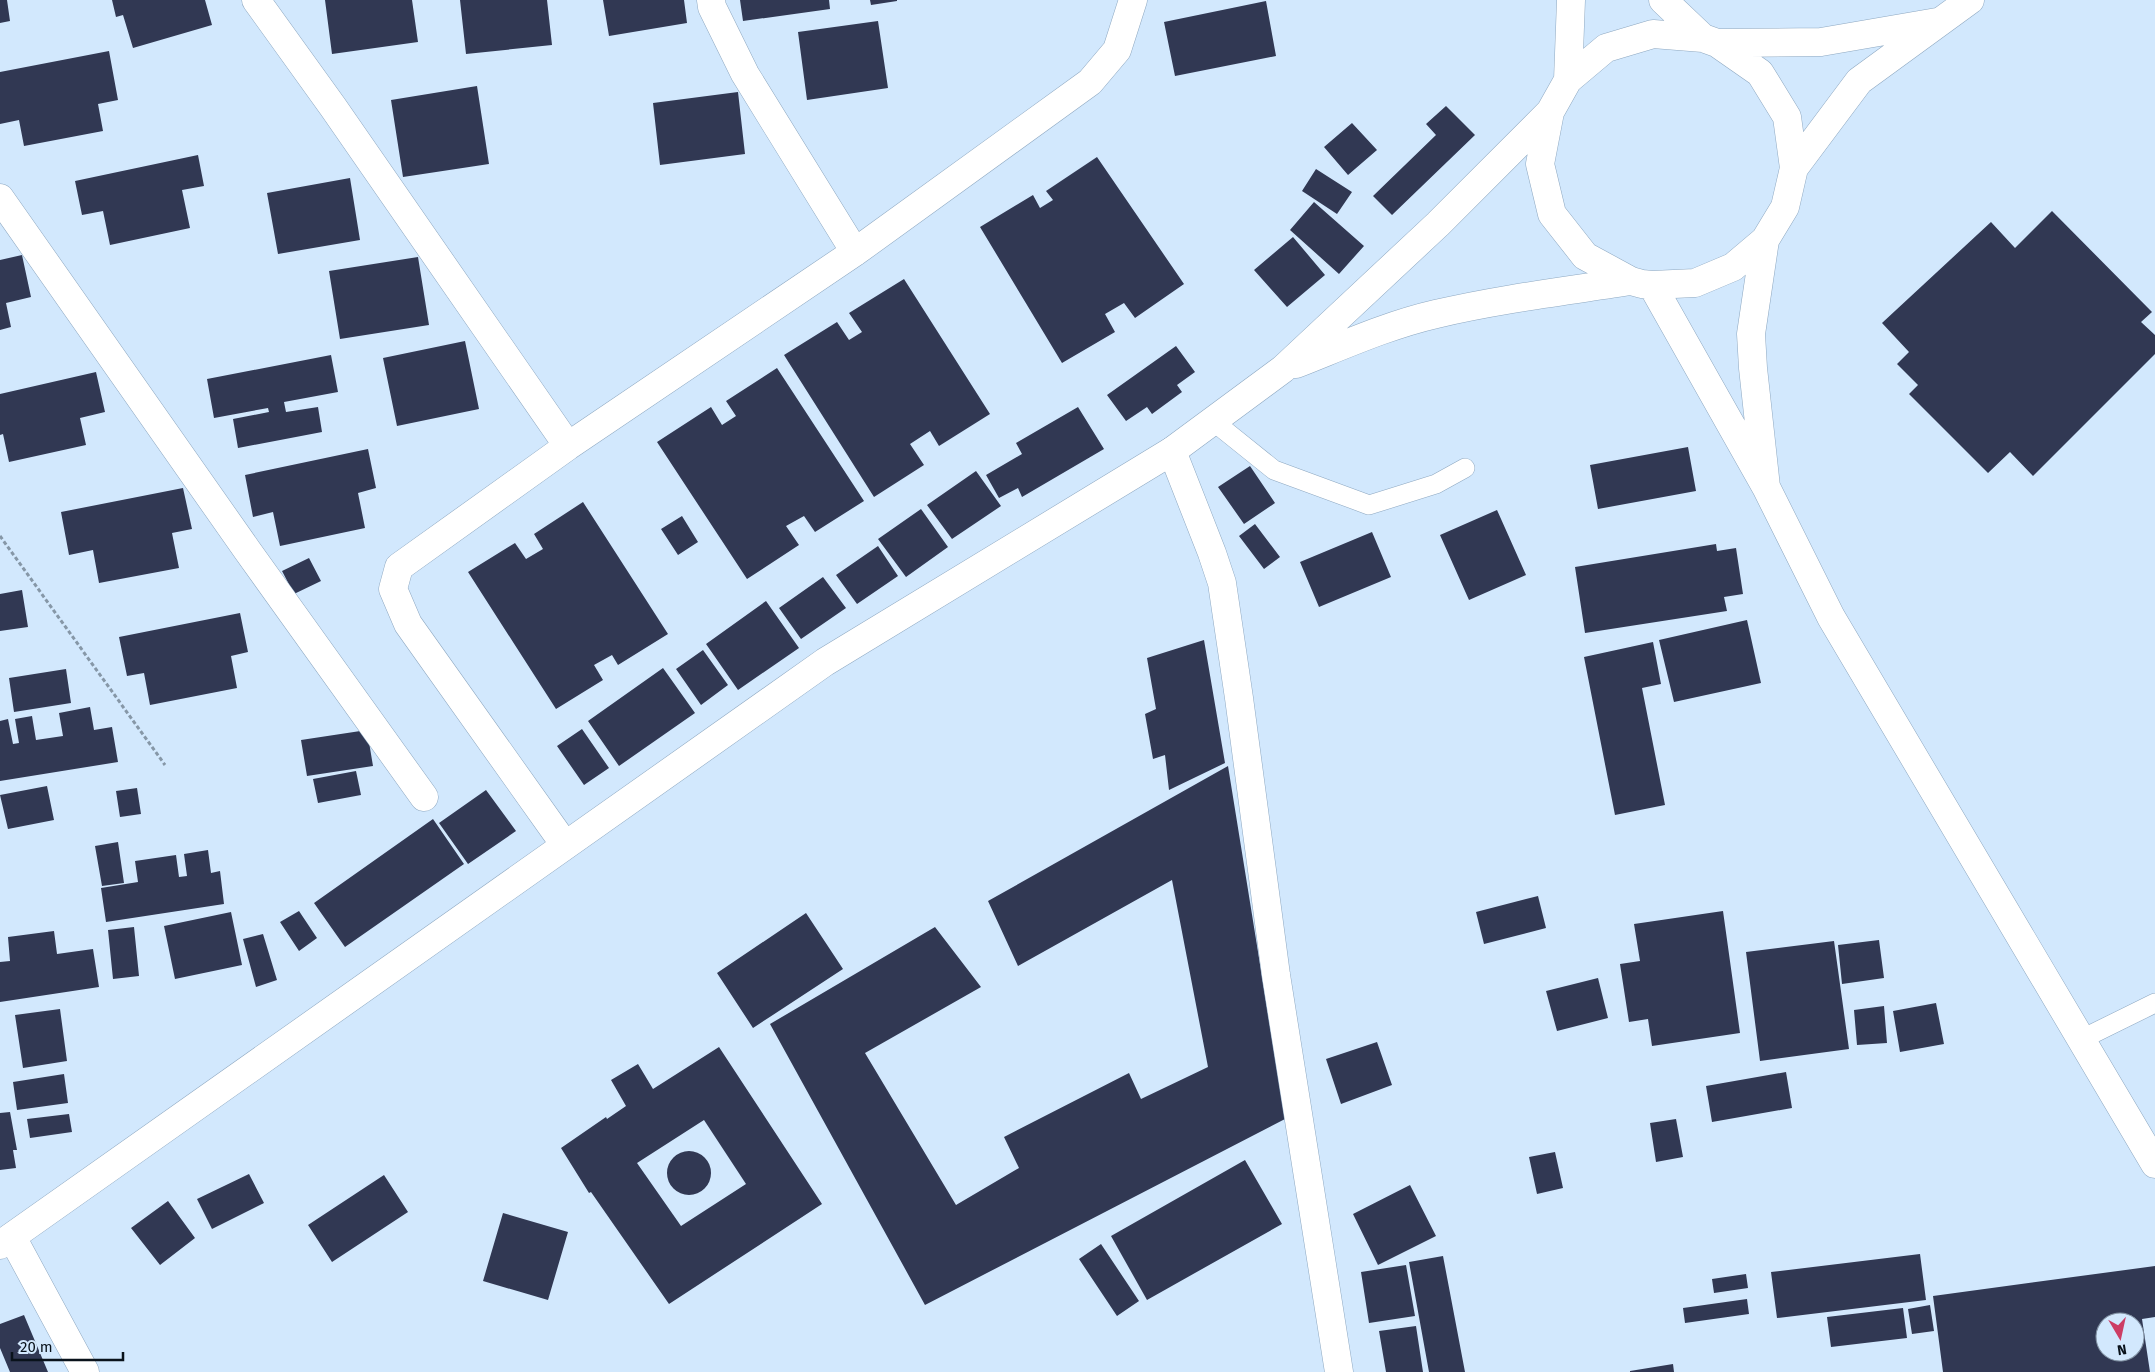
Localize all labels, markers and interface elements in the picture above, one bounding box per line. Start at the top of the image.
north arrow [2095,1312,2145,1362]
scale bar [12,1330,124,1362]
text: 20 m [20,1338,53,1356]
text: N [2116,1340,2128,1358]

